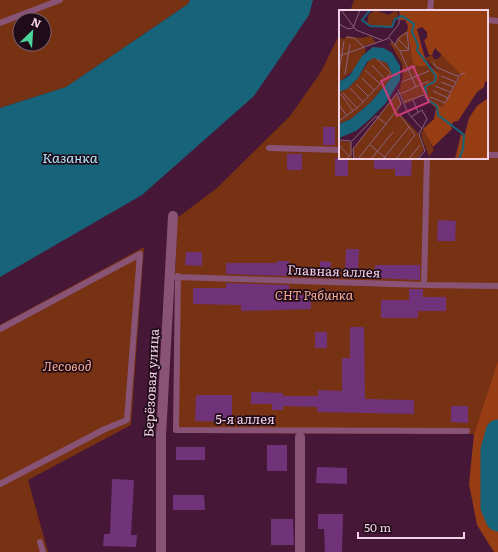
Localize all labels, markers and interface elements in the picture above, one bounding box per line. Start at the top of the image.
inset map [339,10,488,159]
north arrow [12,12,52,52]
text: N [29,13,44,31]
water label: Казанка [42,147,98,167]
street label: Главная аллея [287,259,381,282]
park label: СНТ Рябинка [275,285,354,304]
street label: Берёзовая улица [138,328,163,438]
park label: Лесовод [43,356,92,375]
street label: 5-я аллея [215,409,275,428]
scale bar [358,514,464,540]
text: 50 m [364,518,391,536]

